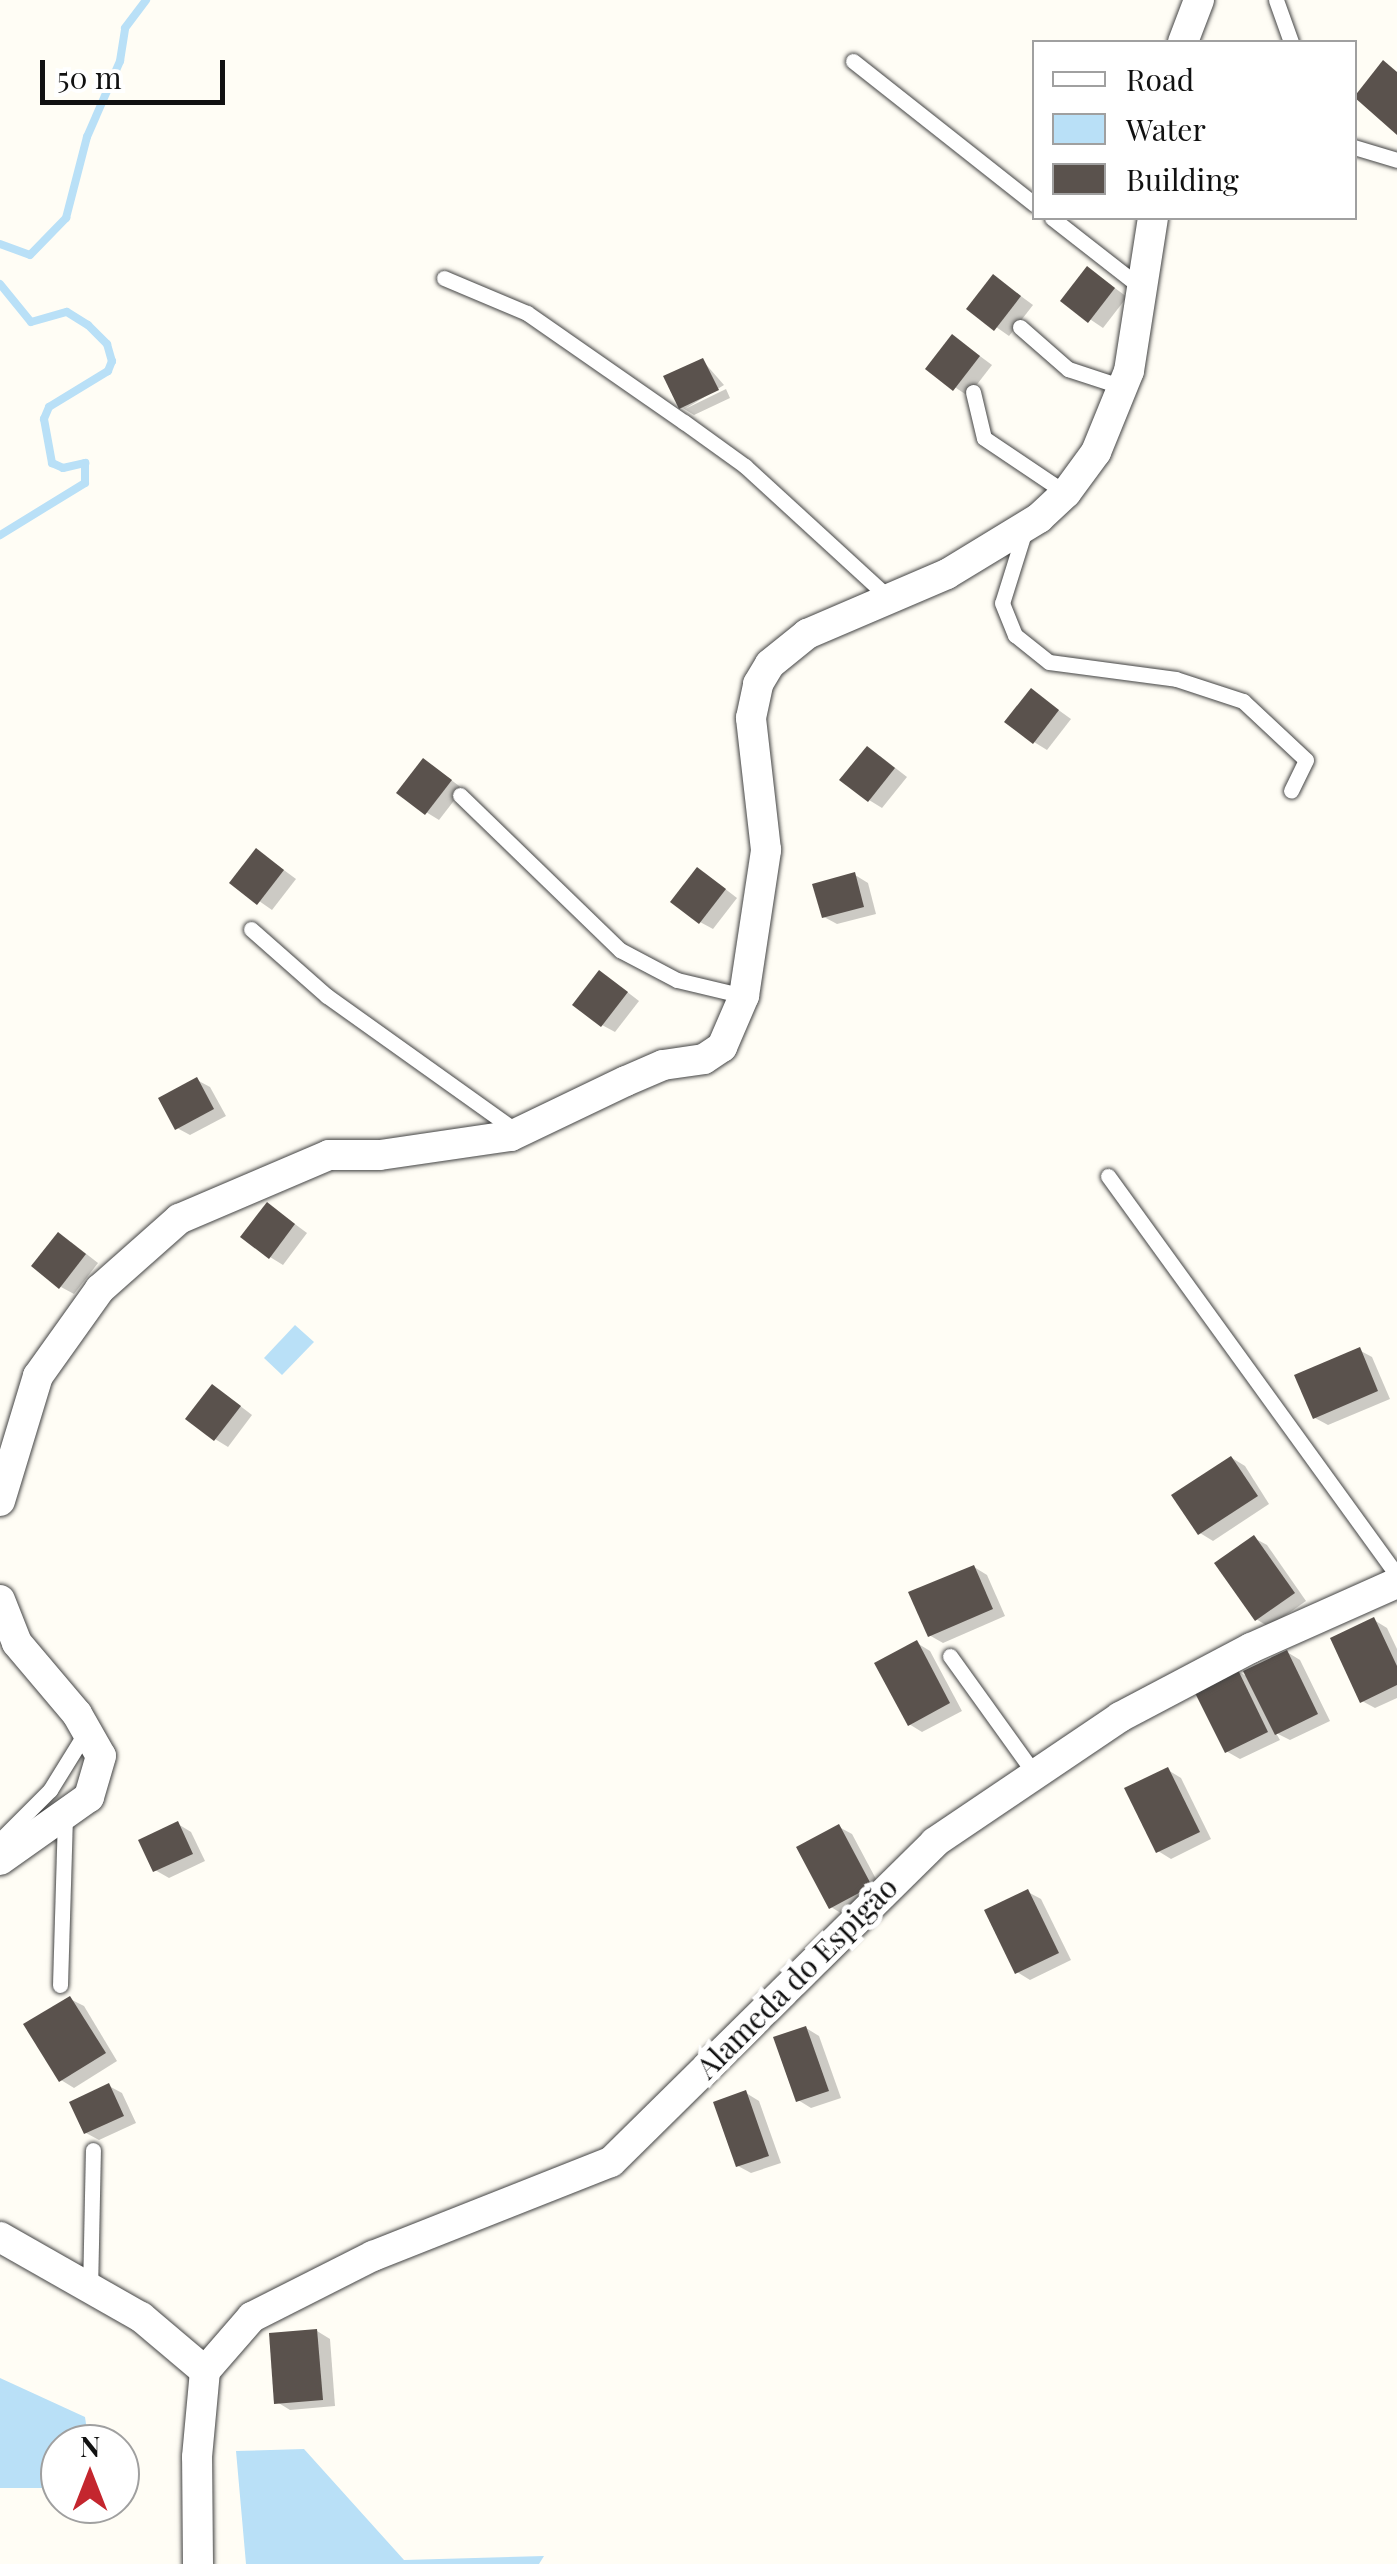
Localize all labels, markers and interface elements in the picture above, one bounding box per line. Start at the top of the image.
scale bar [45,40,230,102]
legend [1032,40,1357,220]
text: 50 m [57,57,122,97]
text: Road [1126,59,1194,99]
text: Water [1126,109,1206,149]
text: Building [1126,159,1239,199]
street label: Alameda do Espigão [688,1869,904,2085]
north arrow [40,2424,140,2524]
text: N [80,2427,100,2464]

